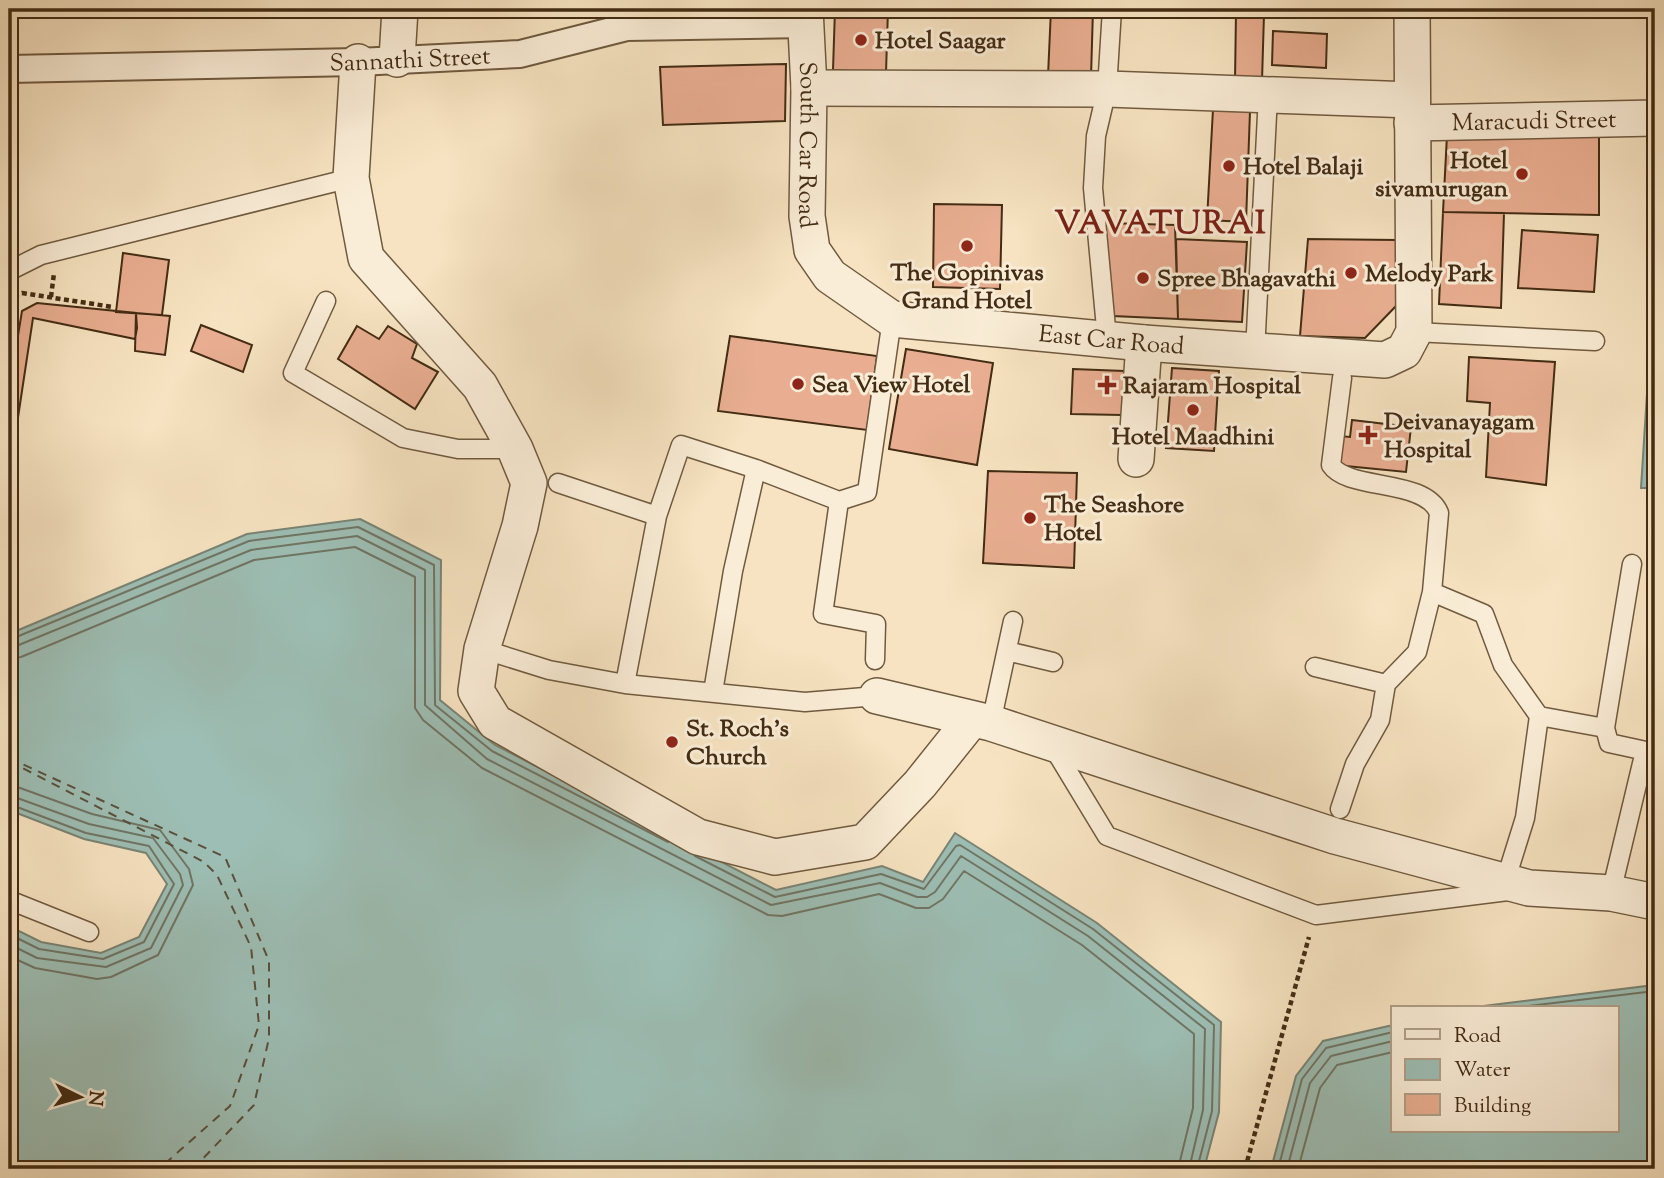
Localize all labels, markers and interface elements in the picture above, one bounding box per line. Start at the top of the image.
place label: Hotel Saagar [875,25,1007,59]
marker: Hotel Saagar [853,32,869,48]
street label: Sannathi Street [329,40,491,82]
street label: South Car Road [788,61,824,231]
street label: Maracudi Street [1451,104,1617,141]
place label: Hotel sivamurugan [1375,145,1509,207]
place label: Hotel Balaji [1243,151,1363,185]
marker: Hotel Balaji [1221,158,1237,174]
marker: Hotel sivamurugan [1514,166,1530,182]
district label: VAVATURAI [1054,202,1268,248]
marker: The Gopinivas Grand Hotel [959,238,975,254]
place label: The Gopinivas Grand Hotel [890,257,1044,319]
place label: Melody Park [1365,258,1495,292]
place label: Spree Bhagavathi [1157,263,1336,297]
marker: Melody Park [1343,265,1359,281]
marker: Spree Bhagavathi [1135,270,1151,286]
street label: East Car Road [1037,318,1186,365]
place label: Sea View Hotel [812,369,970,403]
place label: Rajaram Hospital [1123,370,1301,404]
marker: Rajaram Hospital [1097,375,1117,395]
marker: Sea View Hotel [790,376,806,392]
marker: Hotel Maadhini [1185,402,1201,418]
place label: Deivanayagam Hospital [1384,406,1535,468]
place label: Hotel Maadhini [1112,421,1274,455]
marker: Deivanayagam Hospital [1358,425,1378,445]
place label: The Seashore Hotel [1044,489,1184,551]
marker: The Seashore Hotel [1022,510,1038,526]
place label: St. Roch's Church [686,713,789,775]
marker: St. Roch's Church [664,734,680,750]
legend [1391,1006,1618,1132]
text: Road [1454,1022,1501,1052]
text: Water [1454,1056,1511,1086]
north arrow [46,1062,116,1132]
text: N [80,1090,109,1107]
text: Building [1454,1092,1531,1122]

